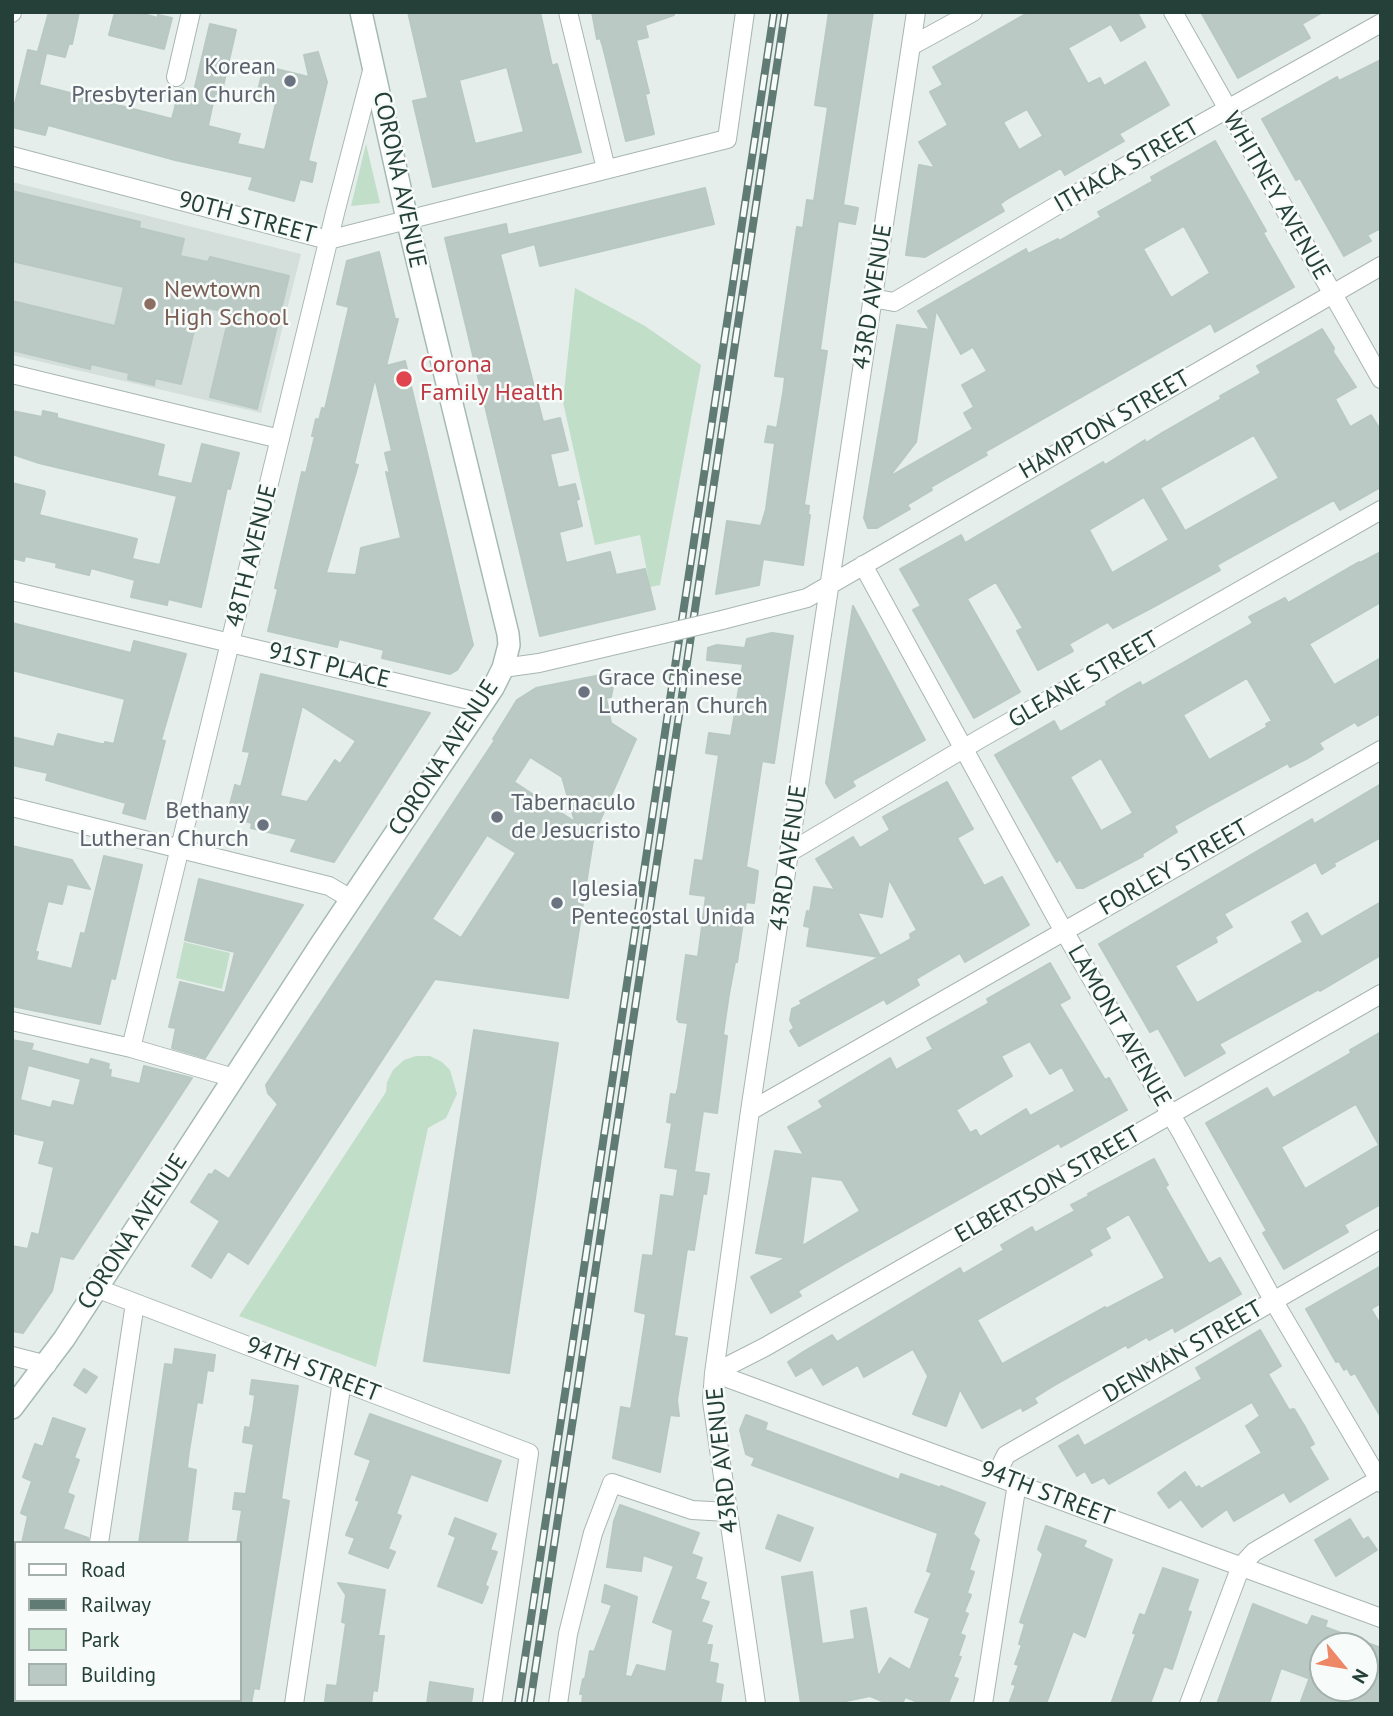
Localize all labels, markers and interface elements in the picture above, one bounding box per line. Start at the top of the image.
place label: Korean Presbyterian Church [71,53,276,109]
marker: Korean Presbyterian Church [282,73,298,89]
street label: CORONA AVENUE [366,89,432,271]
street label: WHITNEY AVENUE [1216,107,1336,285]
street label: ITHACA STREET [1049,113,1205,219]
street label: 90TH STREET [175,186,319,250]
street label: 43RD AVENUE [847,222,899,372]
place label: Newtown High School [164,276,288,332]
marker: Newtown High School [142,296,158,312]
place label: Corona Family Health [420,351,563,407]
street label: HAMPTON STREET [1014,364,1196,486]
marker: Corona Family Health [394,369,414,389]
street label: 48TH AVENUE [220,482,284,630]
street label: GLEANE STREET [1004,625,1164,735]
street label: 91ST PLACE [265,637,393,695]
place label: Grace Chinese Lutheran Church [598,664,768,720]
street label: CORONA AVENUE [383,675,505,841]
marker: Grace Chinese Lutheran Church [576,684,592,700]
street label: 43RD AVENUE [765,783,813,933]
place label: Tabernaculo de Jesucristo [511,789,641,845]
place label: Bethany Lutheran Church [79,797,249,853]
marker: Tabernaculo de Jesucristo [489,809,505,825]
street label: FORLEY STREET [1094,814,1254,922]
marker: Bethany Lutheran Church [255,817,271,833]
place label: Iglesia Pentecostal Unida [571,875,755,931]
marker: Iglesia Pentecostal Unida [549,895,565,911]
street label: LAMONT AVENUE [1061,940,1177,1112]
street label: ELBERTSON STREET [950,1120,1146,1250]
street label: CORONA AVENUE [72,1149,194,1315]
street label: DENMAN STREET [1098,1295,1268,1409]
street label: 94TH STREET [242,1331,384,1409]
street label: 43RD AVENUE [701,1386,745,1534]
street label: 94TH STREET [976,1455,1118,1533]
legend [14,1541,242,1702]
text: Road [81,1556,125,1583]
text: Railway [81,1591,151,1618]
text: Park [81,1626,120,1653]
north arrow [1309,1632,1379,1702]
text: Building [81,1661,156,1688]
text: N [1347,1665,1374,1688]

